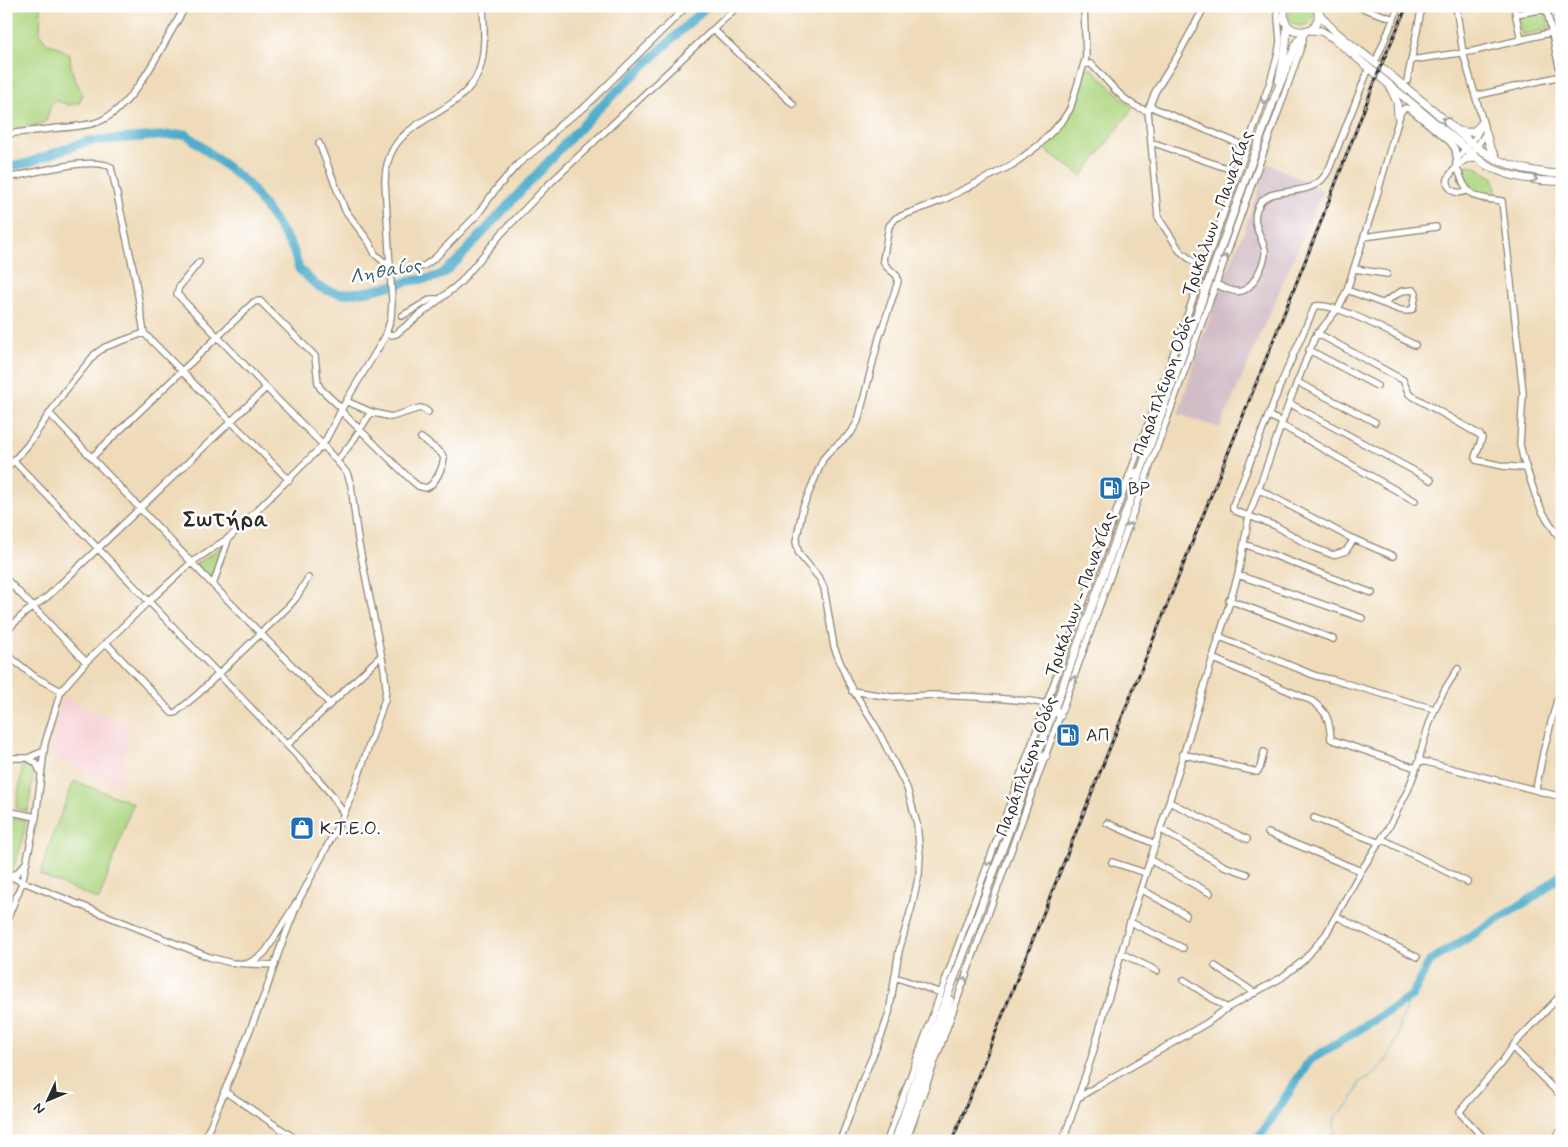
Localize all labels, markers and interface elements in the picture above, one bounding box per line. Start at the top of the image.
one-way arrow [1260,95,1270,104]
one-way arrow [1441,116,1450,125]
street label: Τρικάλων - Παναγίας [1177,127,1259,299]
one-way arrow [1530,173,1538,184]
water label: Ληθαίος [348,253,424,290]
one-way arrow [1219,254,1229,263]
street label: Παράπλευρη Οδός [1127,312,1200,459]
fuel station icon: BP [1098,475,1124,501]
place label: BP [1128,477,1150,501]
district label: Σωτήρα [183,506,269,534]
street label: Τρικάλων - Παναγίας [1040,508,1122,680]
one-way arrow [1123,522,1133,531]
one-way arrow [1068,675,1078,684]
street label: Παράπλευρη Οδός [990,693,1063,840]
fuel station icon: ΑΠ [1055,722,1081,748]
place label: ΑΠ [1086,724,1110,748]
shop icon: Κ.Τ.Ε.Ο. [289,815,315,841]
place label: Κ.Τ.Ε.Ο. [320,817,381,841]
one-way arrow [984,857,994,866]
one-way arrow [958,976,968,984]
north arrow [22,1074,72,1124]
text: N [30,1099,49,1118]

